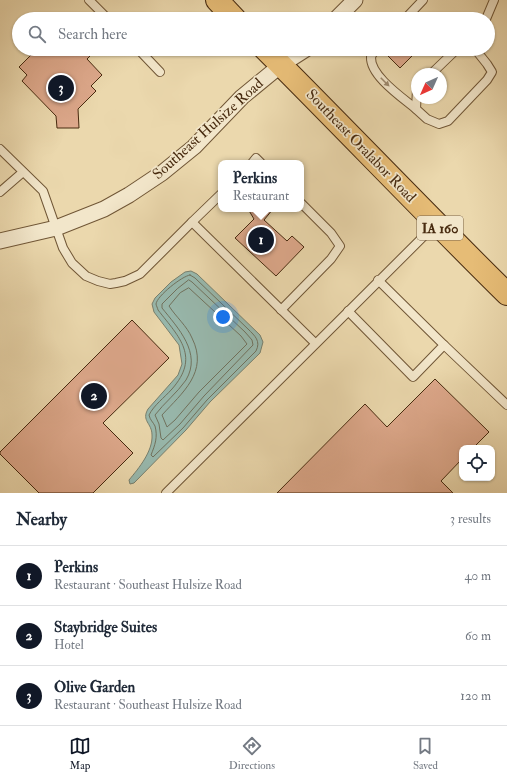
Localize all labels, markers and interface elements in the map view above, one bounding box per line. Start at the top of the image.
search box [12,12,495,56]
icon: search [26,23,48,45]
text: Search here [58,25,127,44]
north arrow [411,68,447,104]
pin: 3 [48,73,74,103]
street label: Southeast Hulsize Road [149,74,268,184]
one-way arrow [380,77,390,87]
street label: Southeast Oralabor Road [302,85,420,207]
popup [218,160,304,212]
text: Perkins [233,169,277,188]
text: Restaurant [233,188,289,204]
road number: IA 160 [417,216,463,240]
pin: 1 [248,225,274,255]
your location [213,307,233,327]
pin: 2 [81,381,107,411]
map controls [459,445,495,481]
button: locate [459,445,495,481]
text: Nearby [16,509,67,530]
text: 3 results [450,511,491,527]
text: Perkins [54,558,98,577]
text: 1 [27,568,31,584]
text: 40 m [465,568,491,584]
text: Restaurant · Southeast Hulsize Road [54,577,242,593]
text: Staybridge Suites [54,618,157,637]
text: 2 [26,628,32,644]
text: 60 m [465,628,491,644]
text: Hotel [54,637,84,653]
text: Olive Garden [54,678,135,697]
text: 3 [27,688,32,704]
text: 120 m [460,688,491,704]
text: Restaurant · Southeast Hulsize Road [54,697,242,713]
tab: Map [69,735,91,772]
tab: Directions [229,735,275,772]
tab: Saved [413,735,438,772]

